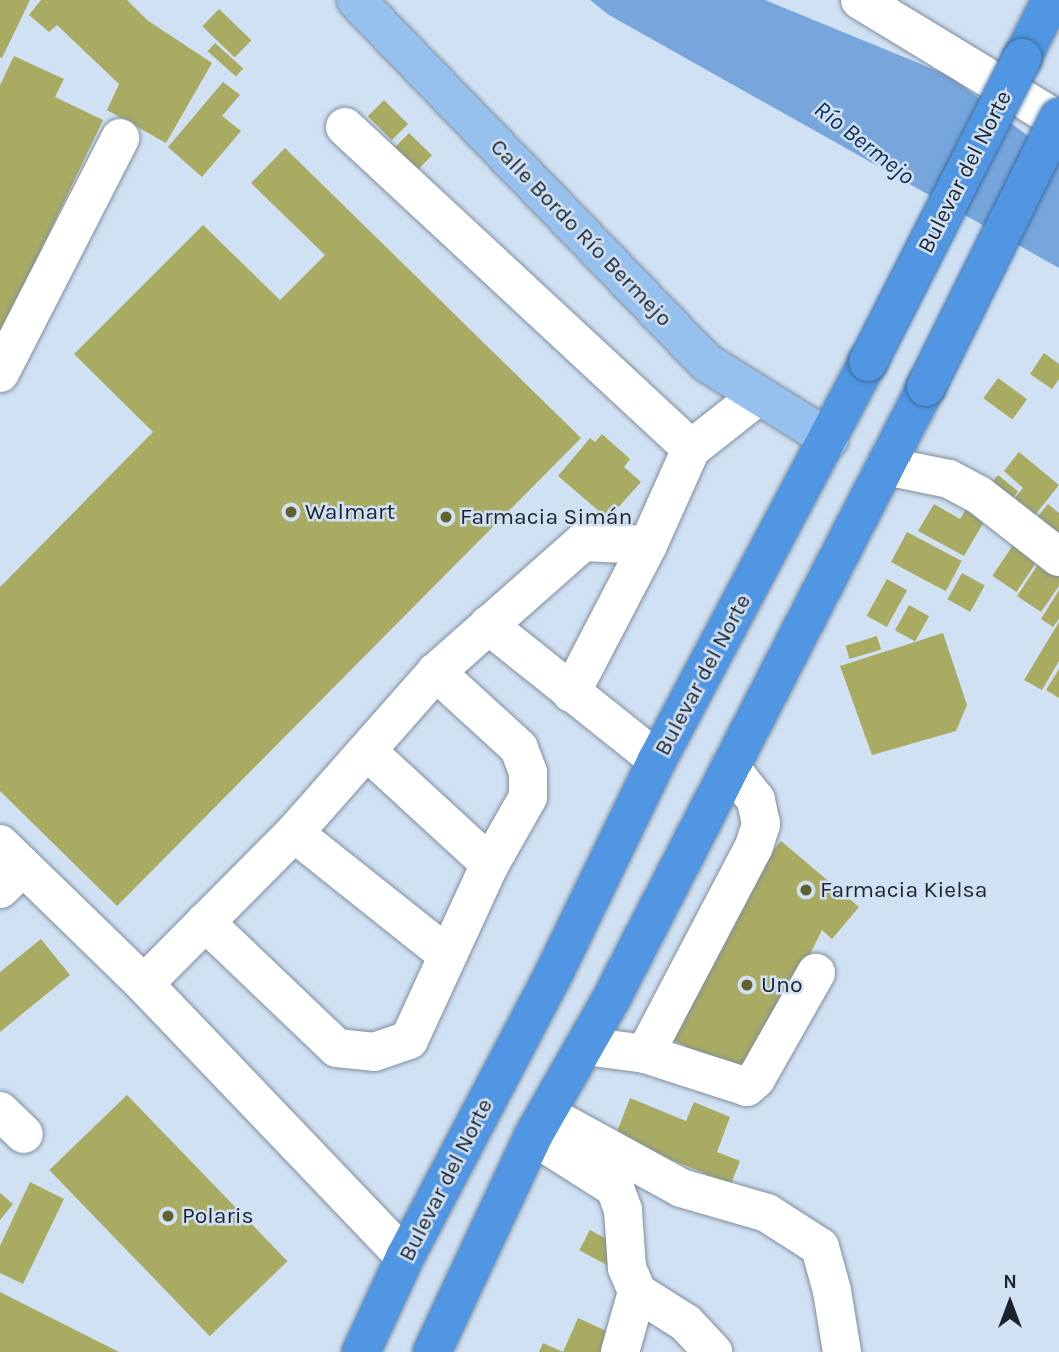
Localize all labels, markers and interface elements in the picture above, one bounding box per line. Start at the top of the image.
street label: Bulevar del Norte [912,86,1018,258]
water label: Río Bermejo [808,95,920,191]
street label: Calle Bordo Río Bermejo [484,133,678,333]
place label: Walmart [305,498,395,526]
place label: Farmacia Simán [460,503,632,531]
marker: Walmart [283,504,299,520]
marker: Farmacia Simán [438,509,454,525]
street label: Bulevar del Norte [649,590,757,760]
place label: Farmacia Kielsa [820,876,987,904]
marker: Farmacia Kielsa [798,882,814,898]
place label: Uno [761,971,802,999]
marker: Uno [739,977,755,993]
street label: Bulevar del Norte [393,1094,499,1266]
place label: Polaris [182,1202,254,1230]
marker: Polaris [160,1208,176,1224]
north arrow [975,1268,1045,1338]
text: N [1003,1271,1017,1293]

